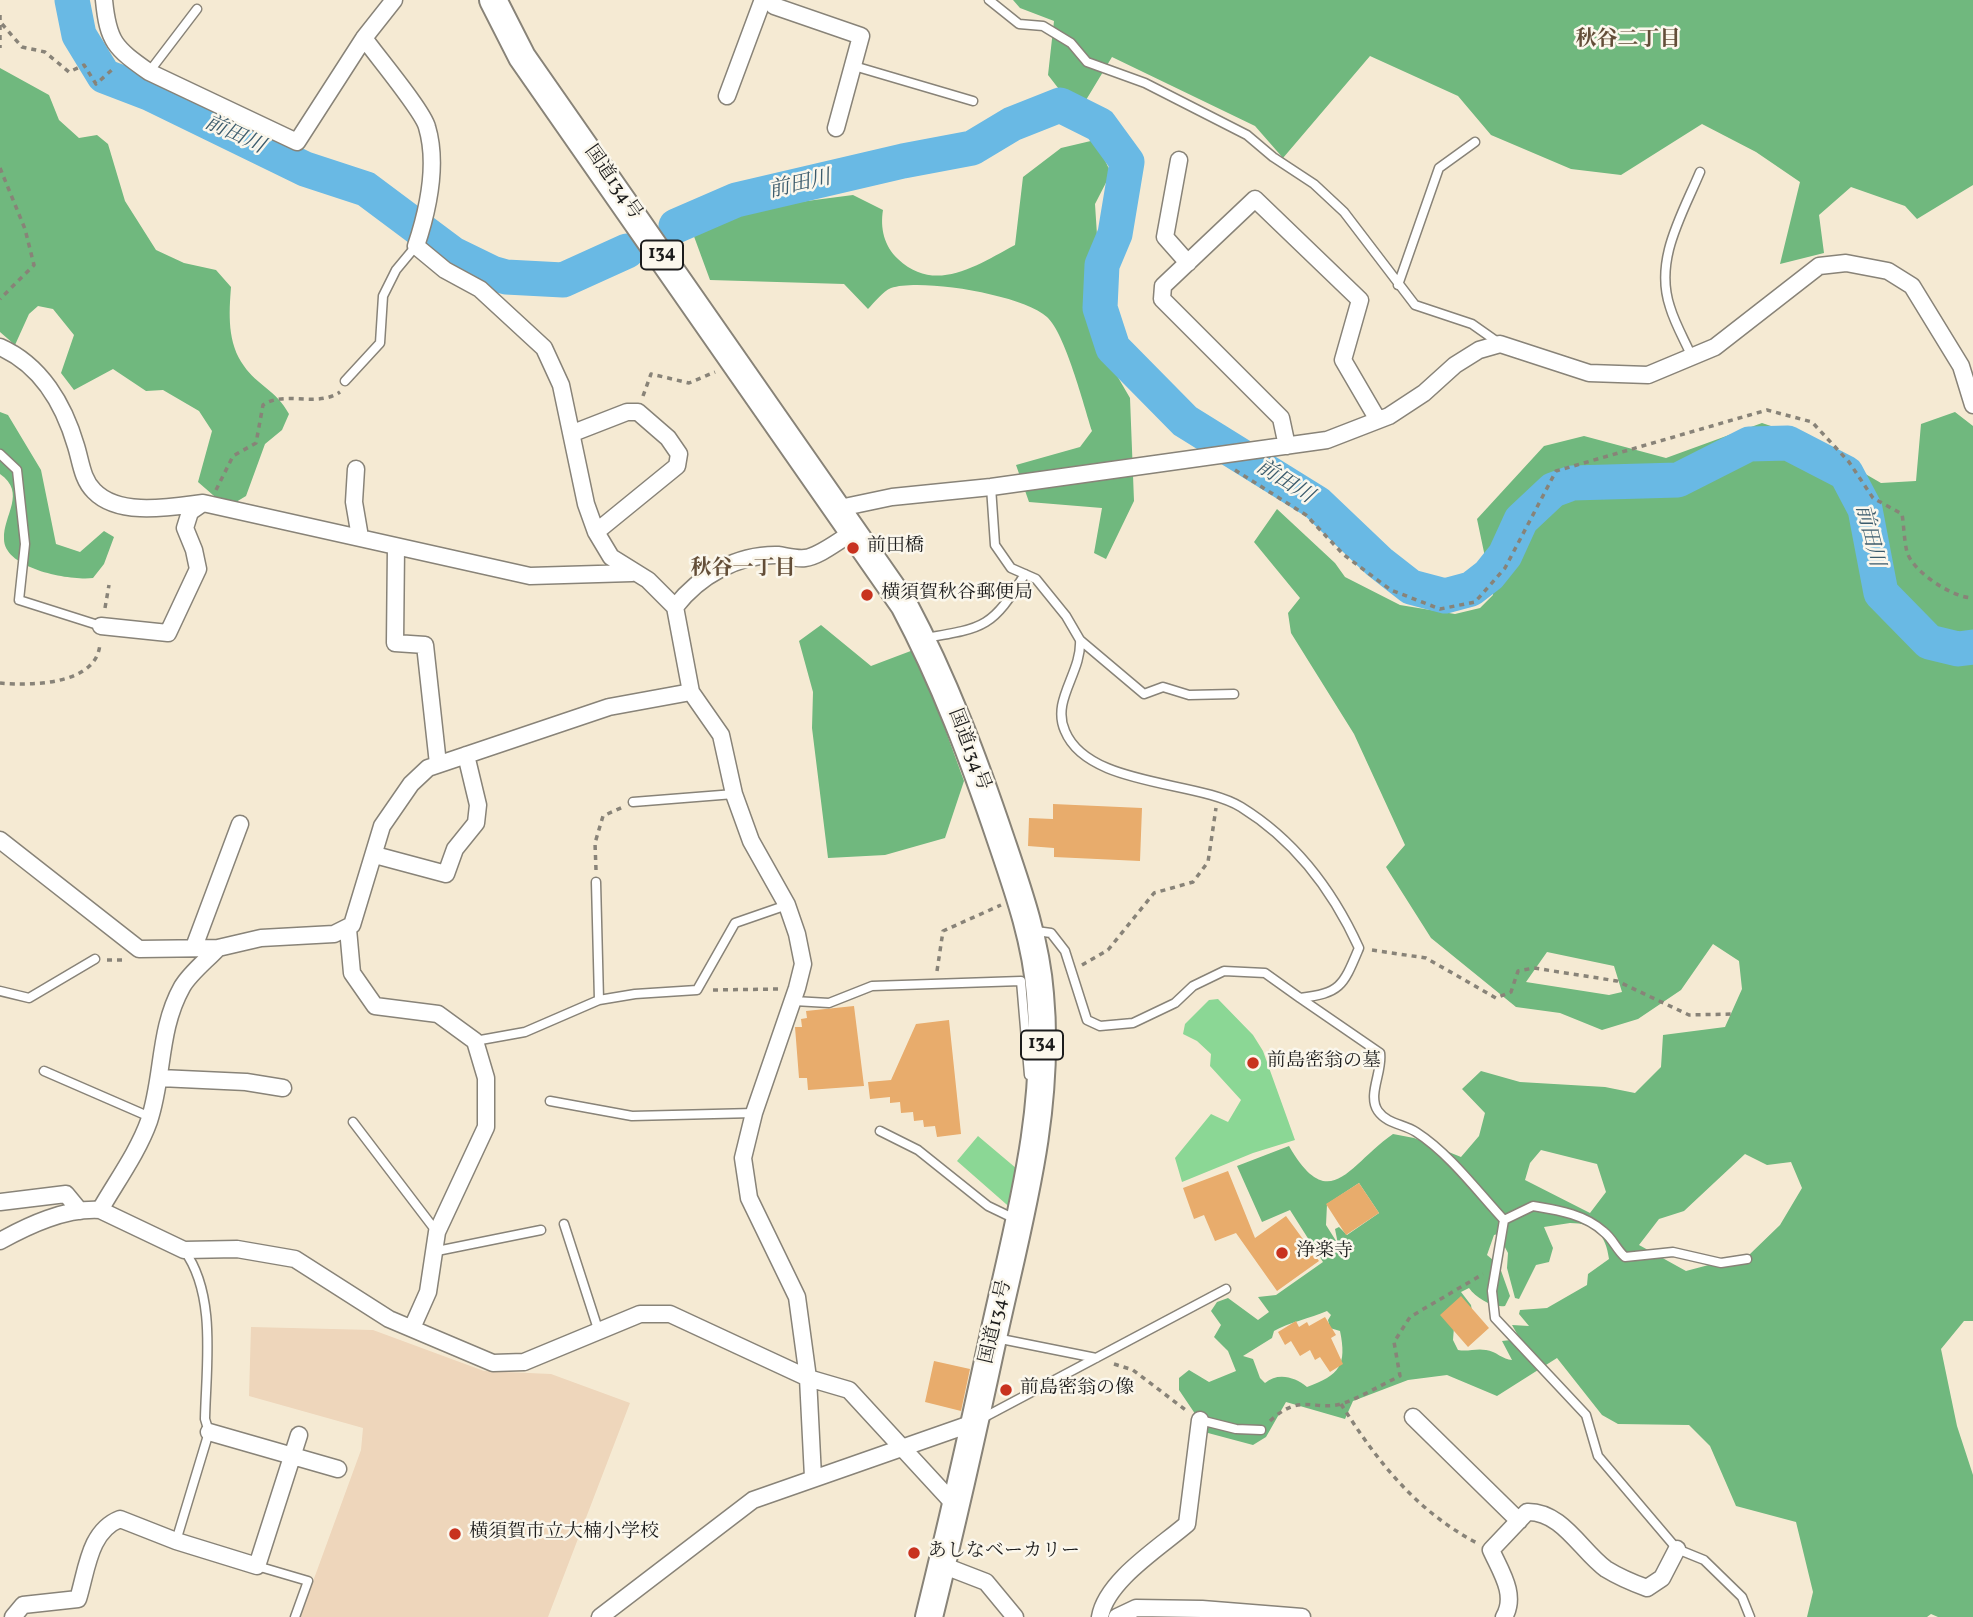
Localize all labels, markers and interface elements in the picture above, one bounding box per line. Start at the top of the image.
district label: 秋谷二丁目 [1576,28,1680,54]
water label: 前田川 [200,111,268,161]
street label: 国道134号 [578,141,646,225]
water label: 前田川 [766,167,834,205]
road number: 134 [641,241,683,270]
water label: 前田川 [1251,456,1317,510]
water label: 前田川 [1848,502,1888,570]
place label: 前田橋 [867,537,924,559]
marker: 前田橋 [845,540,861,556]
district label: 秋谷一丁目 [691,557,795,583]
place label: 横須賀秋谷郵便局 [881,584,1033,606]
marker: 横須賀秋谷郵便局 [859,587,875,603]
street label: 国道134号 [942,706,994,794]
road number: 134 [1021,1030,1063,1060]
place label: 前島密翁の墓 [1267,1052,1381,1074]
marker: 前島密翁の墓 [1245,1055,1261,1071]
place label: 浄楽寺 [1296,1242,1353,1264]
marker: 浄楽寺 [1274,1245,1290,1261]
street label: 国道134号 [976,1278,1018,1366]
place label: 前島密翁の像 [1020,1379,1134,1401]
marker: 前島密翁の像 [998,1382,1014,1398]
place label: 横須賀市立大楠小学校 [469,1523,659,1545]
marker: 横須賀市立大楠小学校 [447,1526,463,1542]
place label: あしなベーカリー [928,1542,1080,1564]
marker: あしなベーカリー [906,1545,922,1561]

